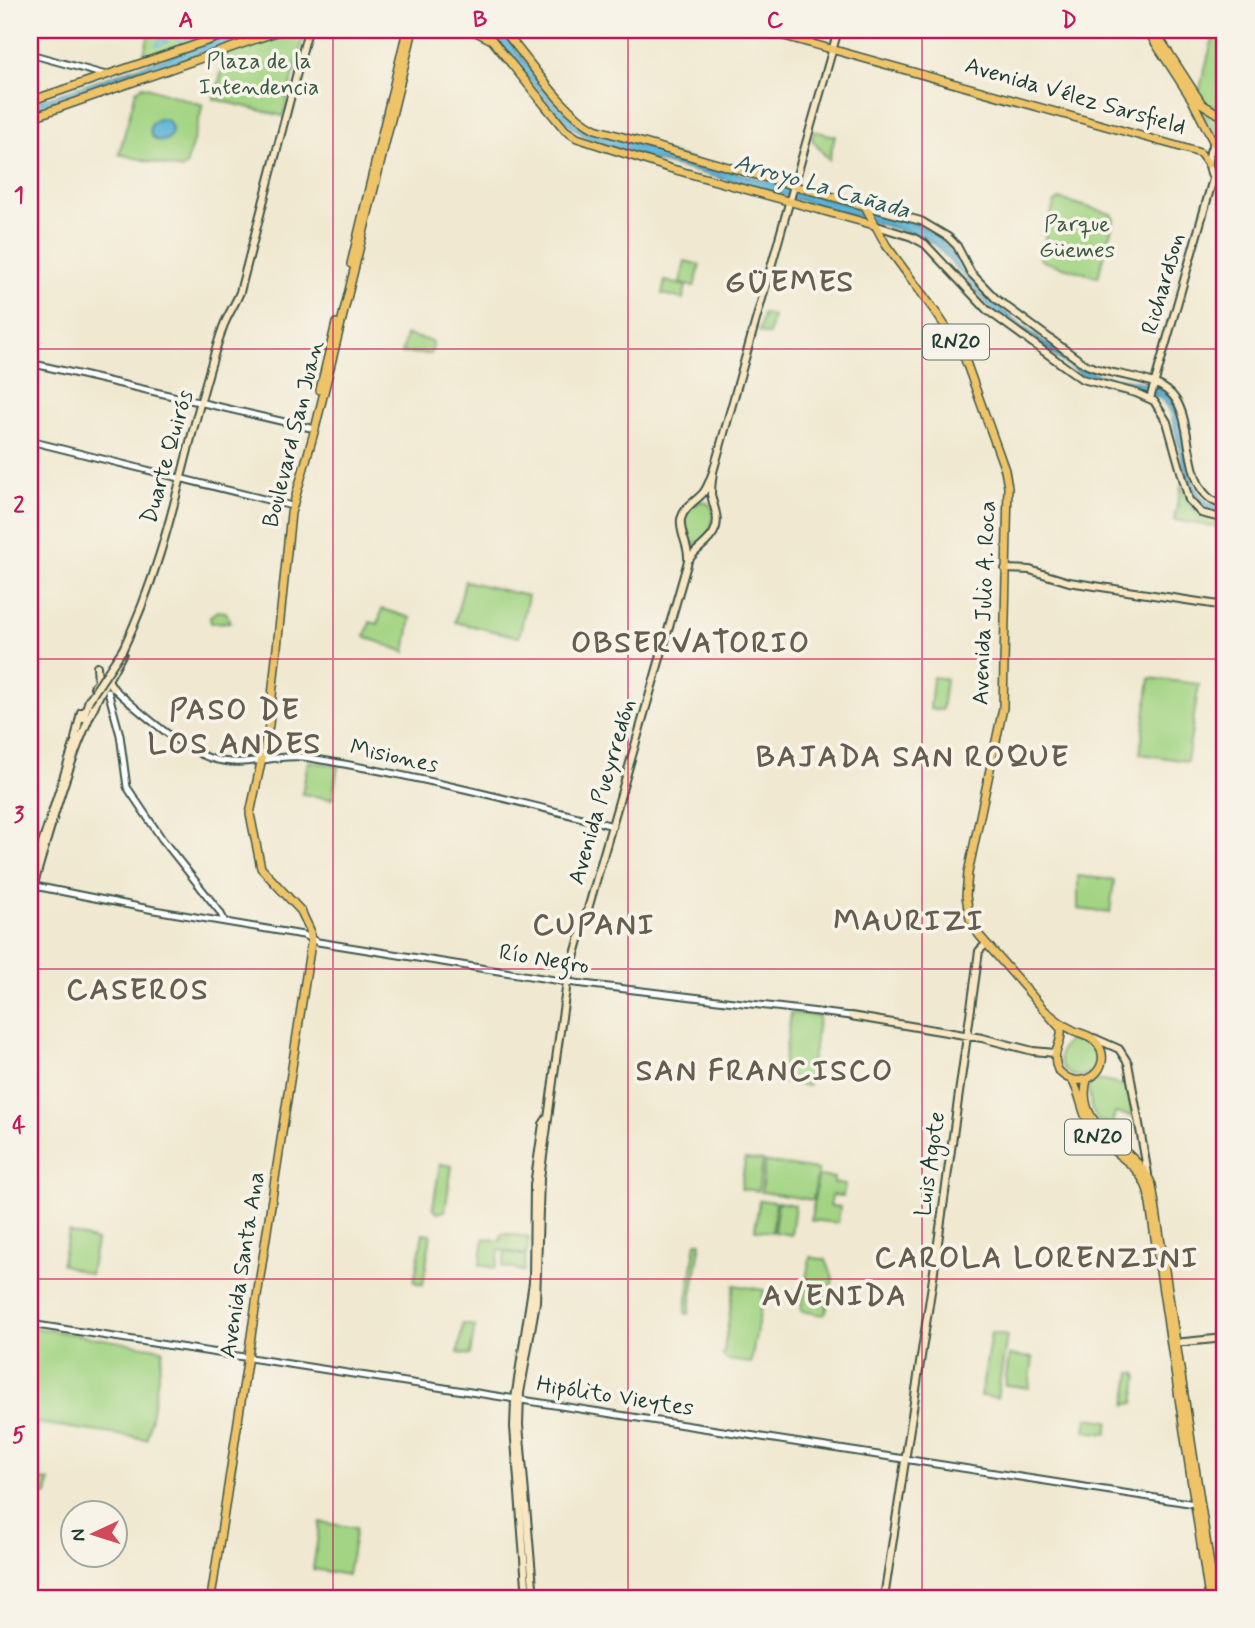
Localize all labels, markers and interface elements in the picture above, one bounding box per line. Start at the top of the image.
text: A [178,6,194,36]
text: B [473,6,488,36]
text: C [767,6,784,36]
text: D [1061,6,1077,36]
park label: Plaza de la Intendencia [199,47,319,103]
street label: Avenida Vélez Sarsfield [961,51,1189,143]
water label: Arroyo La Cañada [731,147,914,227]
text: 1 [14,181,24,211]
park label: Parque Güemes [1039,210,1115,266]
street label: Richardson [1135,230,1193,338]
district label: GÜEMES [725,263,855,302]
road number: RN20 [923,324,989,360]
street label: Boulevard San Juan [256,337,332,531]
street label: Duarte Quirós [135,387,201,527]
text: 2 [13,491,25,521]
street label: Avenida Julio A. Roca [966,500,1004,706]
district label: OBSERVATORIO [571,624,811,663]
district label: PASO DE LOS ANDES [148,691,322,764]
street label: Avenida Pueyrredón [562,696,644,888]
street label: Misiones [347,733,441,781]
district label: BAJADA SAN ROQUE [756,738,1070,777]
text: 3 [14,801,25,831]
district label: MAURIZI [833,902,985,941]
district label: CUPANI [532,906,656,945]
street label: Río Negro [497,938,591,984]
district label: CASEROS [66,971,210,1010]
district label: SAN FRANCISCO [636,1052,894,1091]
street label: Luis Agote [909,1110,955,1219]
text: 4 [12,1111,26,1141]
road number: RN20 [1065,1120,1131,1154]
street label: Avenida Santa Ana [213,1170,273,1360]
district label: CAROLA LORENZINI [875,1239,1199,1278]
district label: AVENIDA [762,1277,908,1316]
street label: Hipólito Vieytes [534,1370,696,1424]
text: 5 [12,1421,26,1451]
north arrow [60,1498,130,1568]
text: N [66,1528,91,1542]

